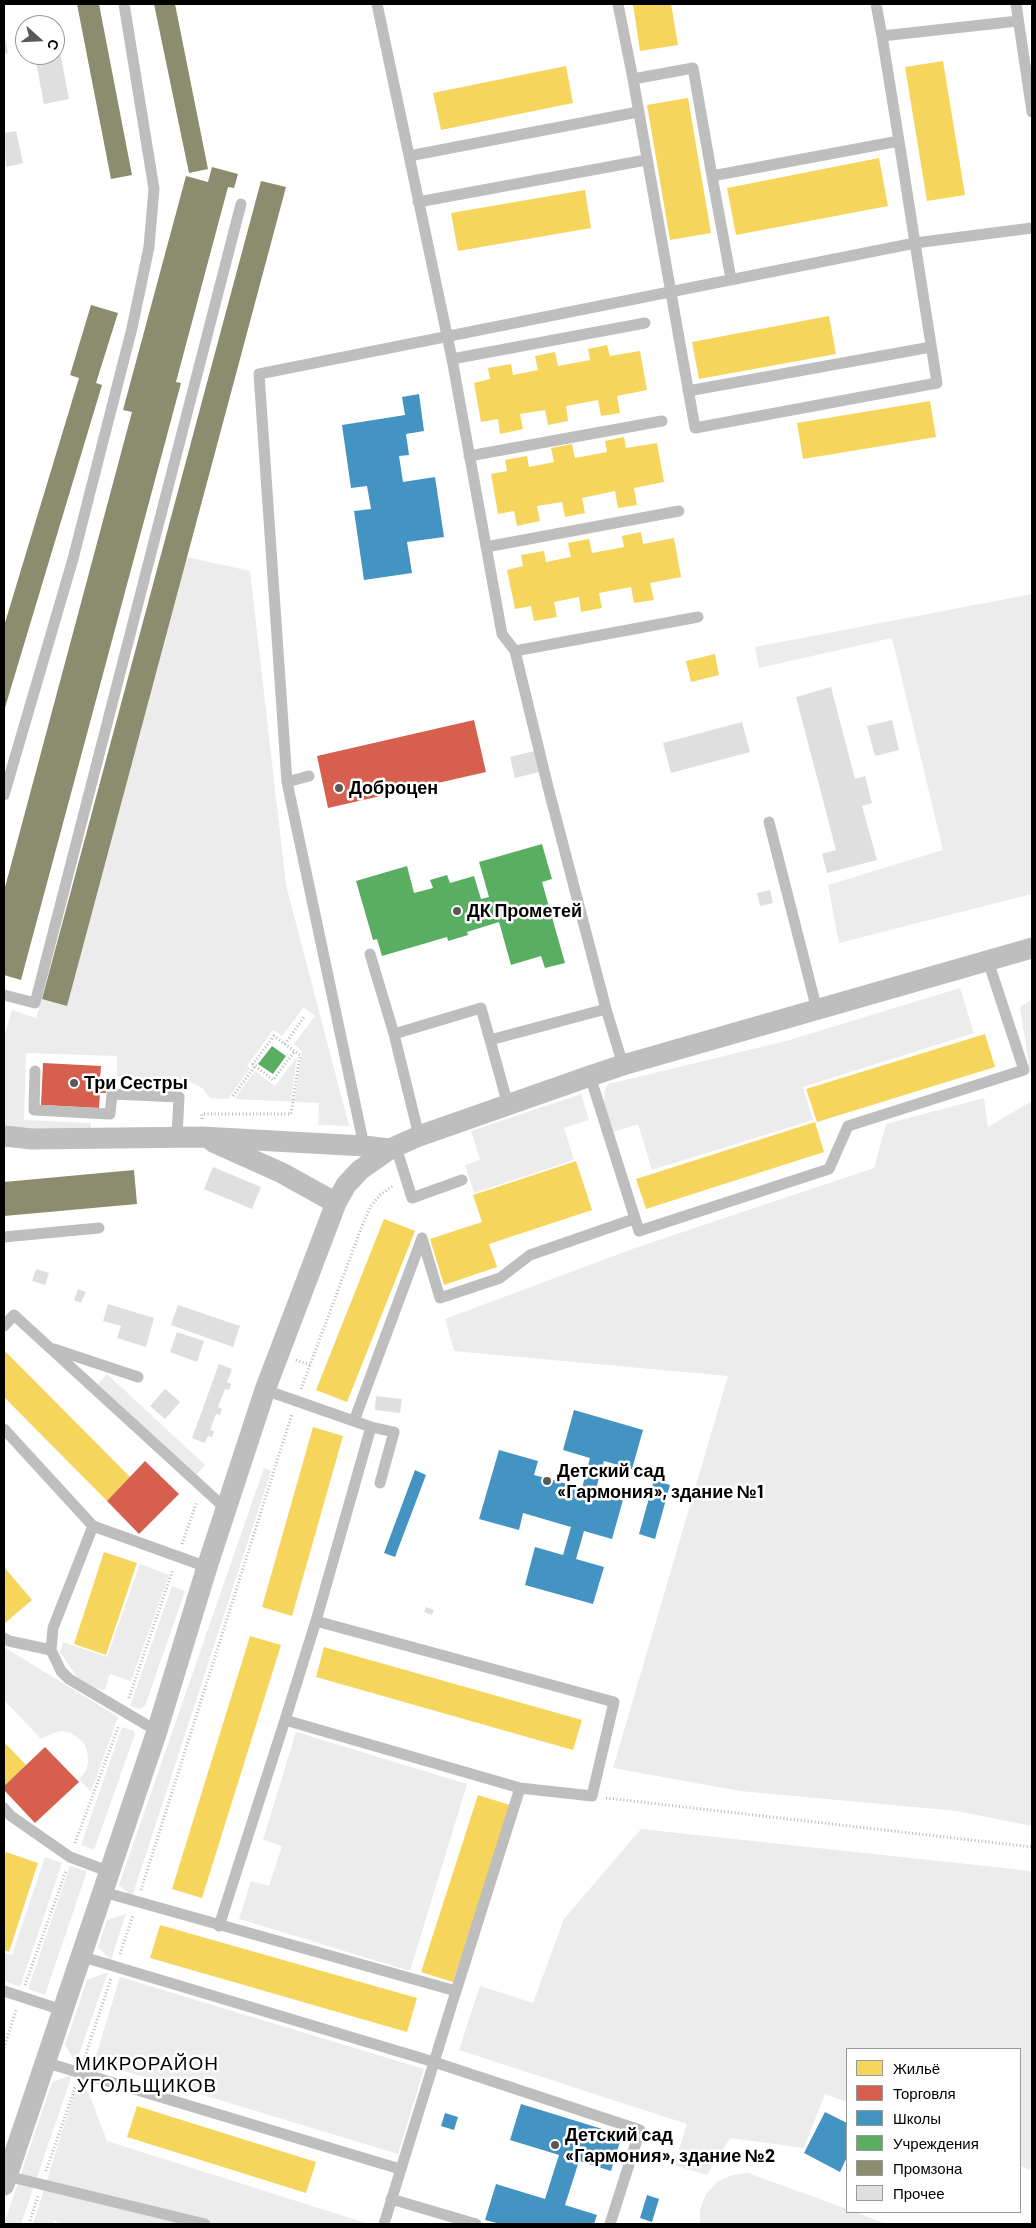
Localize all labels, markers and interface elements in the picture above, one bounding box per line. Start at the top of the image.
north arrow [15,15,65,65]
text: С [44,37,63,53]
place label: Доброцен [349,777,438,799]
marker: Доброцен [333,782,345,794]
place label: ДК Прометей [467,900,582,922]
marker: ДК Прометей [451,905,463,917]
place label: Три Сестры [84,1072,188,1094]
marker: Три Сестры [68,1077,80,1089]
place label: Детский сад «Гармония», здание №1 [557,1460,763,1502]
marker: Детский сад «Гармония», здание №1 [541,1475,553,1487]
legend [846,2048,1021,2213]
district label: МИКРОРАЙОН УГОЛЬЩИКОВ [74,2053,220,2097]
text: Жильё [893,2059,940,2077]
text: Торговля [893,2084,956,2102]
text: Школы [893,2109,941,2127]
place label: Детский сад «Гармония», здание №2 [565,2124,775,2166]
text: Учреждения [893,2134,979,2152]
marker: Детский сад «Гармония», здание №2 [549,2139,561,2151]
text: Промзона [893,2159,962,2177]
text: Прочее [893,2184,945,2202]

